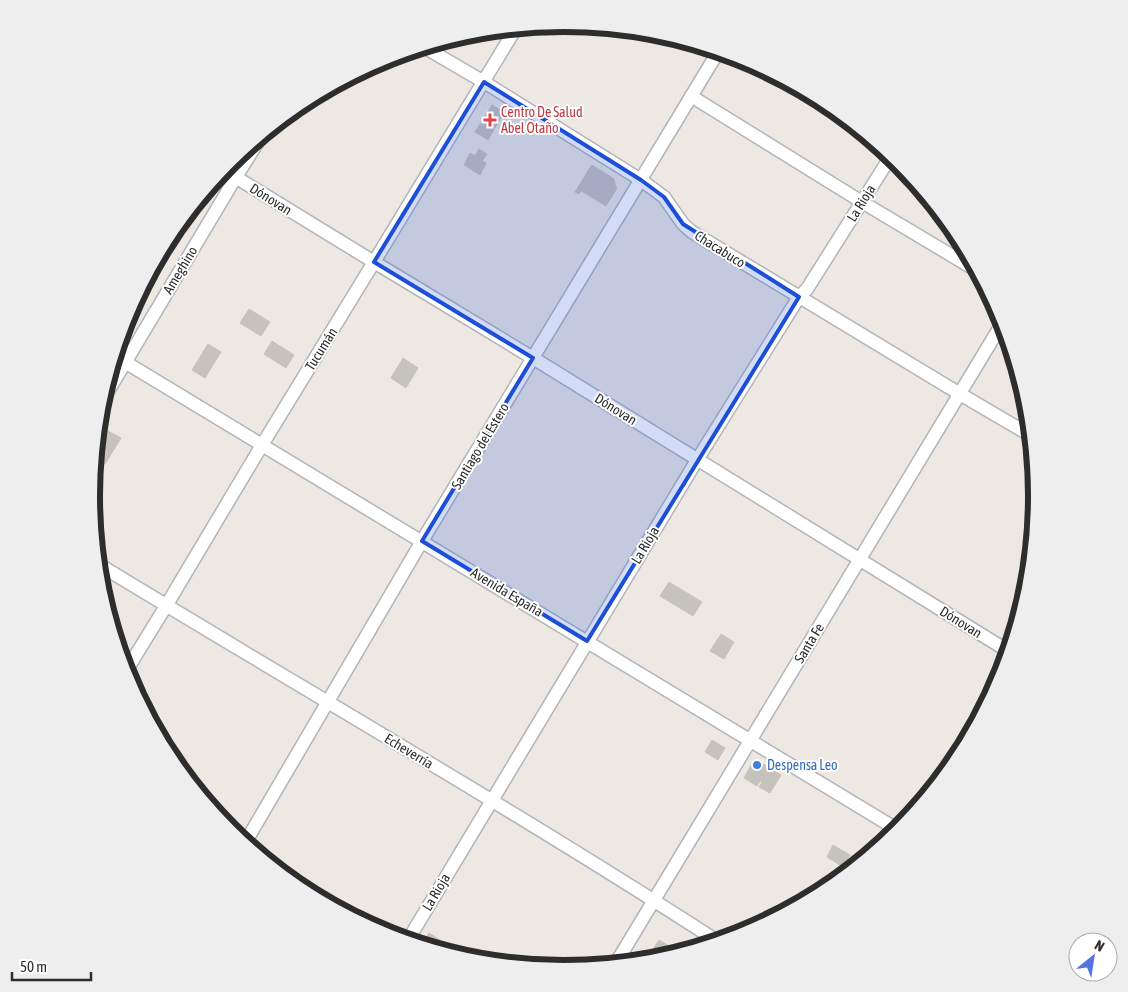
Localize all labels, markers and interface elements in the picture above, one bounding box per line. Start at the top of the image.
place label: Centro De Salud Abel Otaño [501,104,583,136]
marker: Centro De Salud Abel Otaño [483,113,497,127]
street label: Dónovan [247,180,295,218]
street label: La Rioja [844,182,878,224]
street label: Chacabuco [692,227,748,271]
street label: Ameghino [160,243,200,297]
street label: Tucumán [302,325,340,373]
street label: Dónovan [592,390,640,428]
street label: Santiago del Estero [448,400,512,492]
street label: La Rioja [628,524,662,566]
street label: Avenida España [468,564,546,620]
street label: Dónovan [937,603,985,641]
street label: Santa Fe [791,620,827,666]
street label: Echeverría [382,730,436,772]
place label: Despensa Leo [767,757,838,773]
marker: Despensa Leo [751,759,763,771]
street label: La Rioja [419,871,453,913]
north arrow [1068,932,1118,982]
text: N [1092,937,1107,955]
scale bar [12,950,91,982]
text: 50 m [20,958,47,975]

